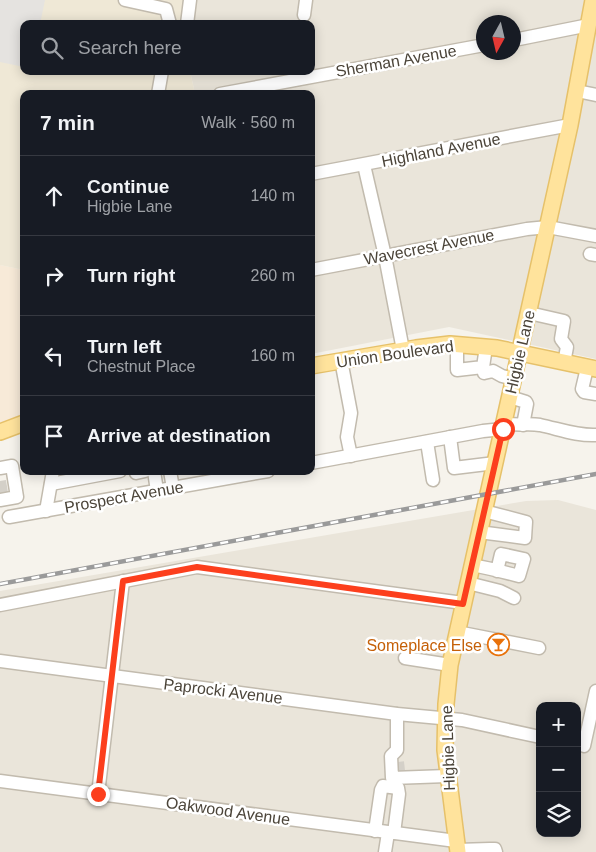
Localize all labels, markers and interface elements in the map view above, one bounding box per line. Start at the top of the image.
north arrow [476,15,521,60]
search box [20,20,315,75]
icon: search [38,34,66,62]
text: Search here [78,37,182,58]
street label: Sherman Avenue [334,42,458,80]
text: 7 min [40,111,95,134]
text: Walk · 560 m [201,114,295,131]
street label: Highland Avenue [380,130,502,170]
text: Continue [87,176,169,197]
icon: ahead [40,182,68,210]
text: 140 m [251,187,295,204]
text: Higbie Lane [87,198,172,215]
street label: Wavecrest Avenue [362,226,496,268]
icon: right [40,262,68,290]
text: Turn right [87,265,175,286]
text: 260 m [251,267,295,284]
street label: Higbie Lane [502,308,538,396]
text: Turn left [87,336,162,357]
street label: Union Boulevard [335,337,455,371]
icon: left [40,342,68,370]
text: 160 m [251,347,295,364]
text: Chestnut Place [87,358,196,375]
route start [492,418,515,441]
icon: arrive [40,422,68,450]
text: Arrive at destination [87,425,271,446]
street label: Prospect Avenue [63,478,185,516]
bar icon: Someplace Else [486,633,510,657]
place label: Someplace Else [366,637,482,654]
street label: Paprocki Avenue [163,675,284,707]
map controls [536,702,581,837]
button: + [536,702,581,747]
street label: Higbie Lane [438,705,458,791]
button: − [536,747,581,792]
route end [87,783,110,806]
button: layers [536,792,581,837]
street label: Oakwood Avenue [165,794,291,828]

